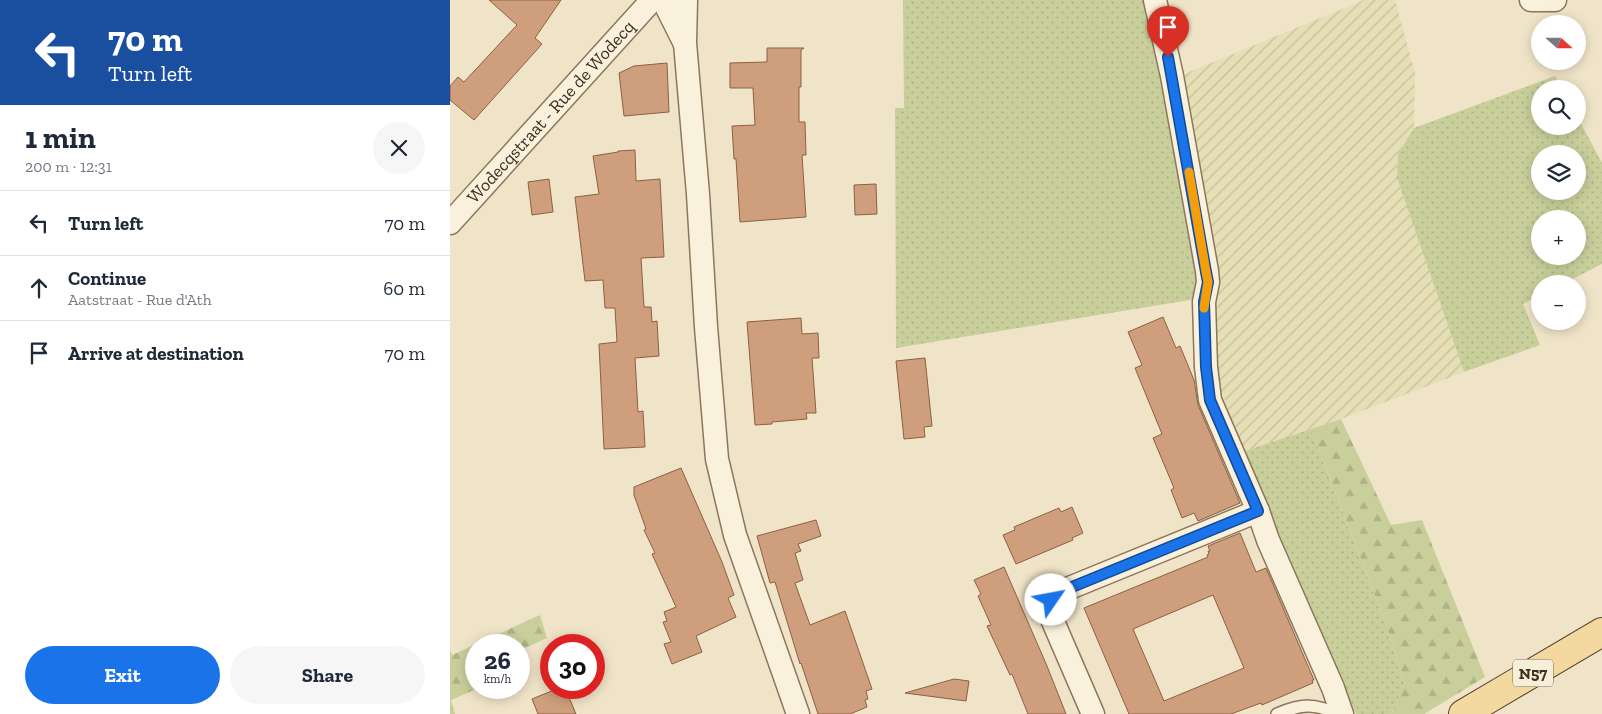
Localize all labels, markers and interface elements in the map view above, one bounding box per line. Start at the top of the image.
pin [1147,6,1189,57]
icon: arrive [1154,13,1182,41]
street label: Wodecqstraat - Rue de Wodecq [462,15,639,208]
north arrow [1531,15,1586,70]
map controls [1531,15,1586,330]
text: 70 m [108,18,183,60]
icon: left [25,20,90,85]
text: Turn left [108,60,192,87]
button: search [1531,80,1586,135]
text: 1 min [25,120,96,156]
button: close [373,122,425,174]
button: layers [1531,145,1586,200]
text: 200 m · 12:31 [25,157,112,176]
icon: left [25,209,53,237]
button: + [1531,210,1586,265]
text: Turn left [68,212,143,235]
text: 70 m [384,212,425,235]
text: Continue [68,267,146,290]
icon: ahead [25,274,53,302]
button: − [1531,275,1586,330]
text: 60 m [383,277,425,300]
text: Aatstraat - Rue d'Ath [68,290,212,309]
icon: arrive [25,339,53,367]
text: Arrive at destination [68,342,244,365]
text: 70 m [384,342,425,365]
position arrow [1024,573,1076,625]
speed limit sign: 30 [540,634,605,699]
text: 26 [484,645,511,675]
button: Exit [25,646,220,704]
button: Share [230,646,425,704]
road number: N57 [1513,660,1553,686]
text: km/h [484,672,511,686]

